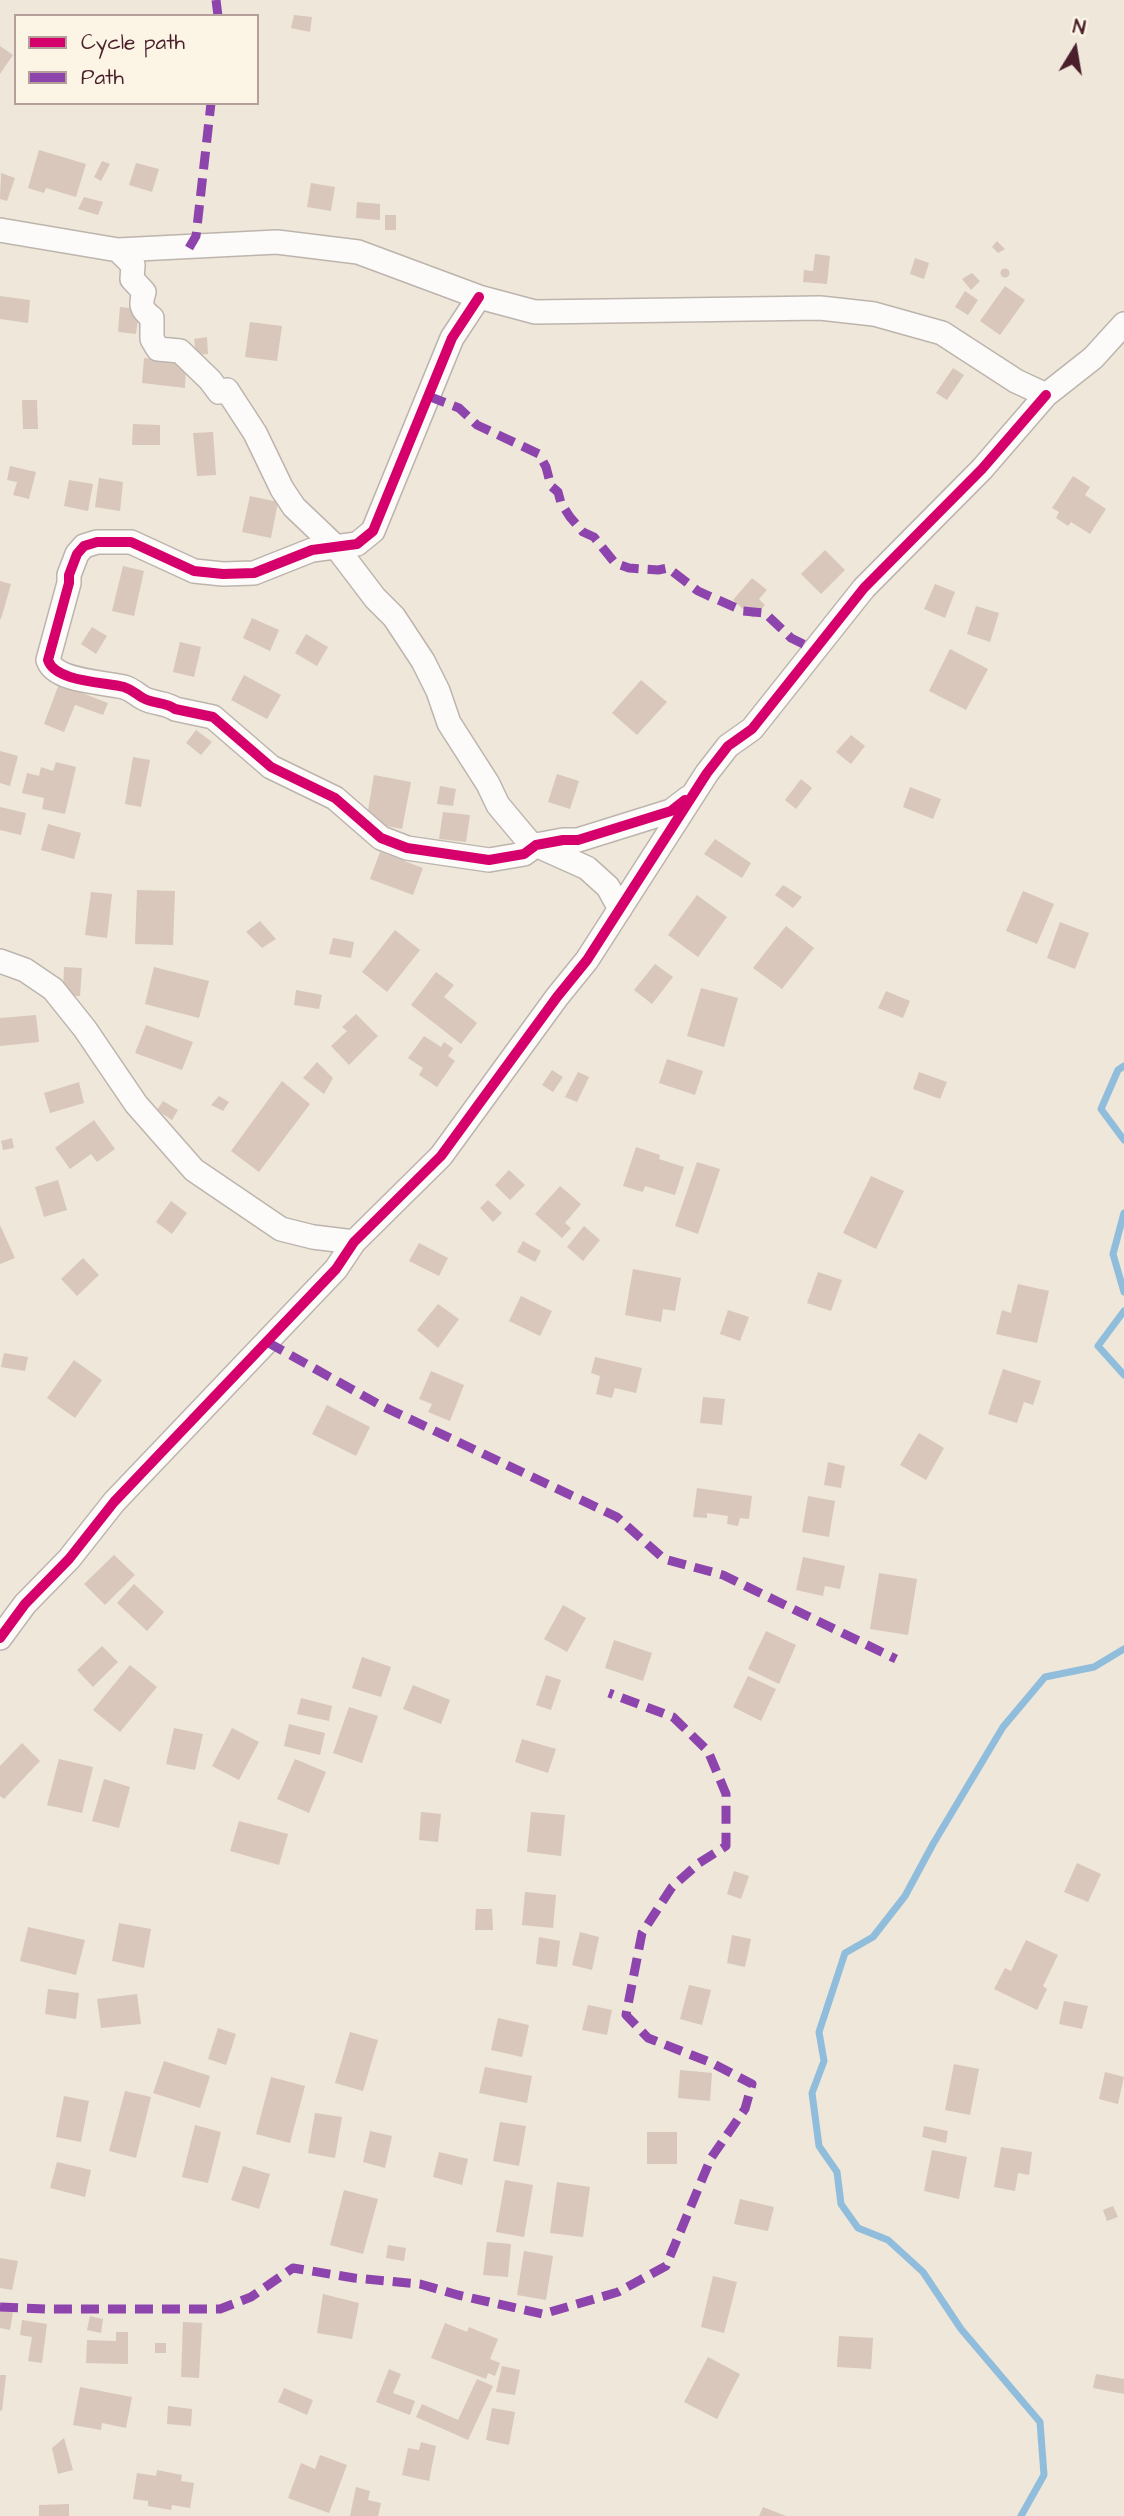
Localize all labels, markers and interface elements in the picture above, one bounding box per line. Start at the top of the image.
legend [14,14,259,105]
north arrow [1040,14,1110,84]
text: N [1071,14,1088,42]
text: Cycle path [81,28,185,57]
text: Path [81,63,124,92]

